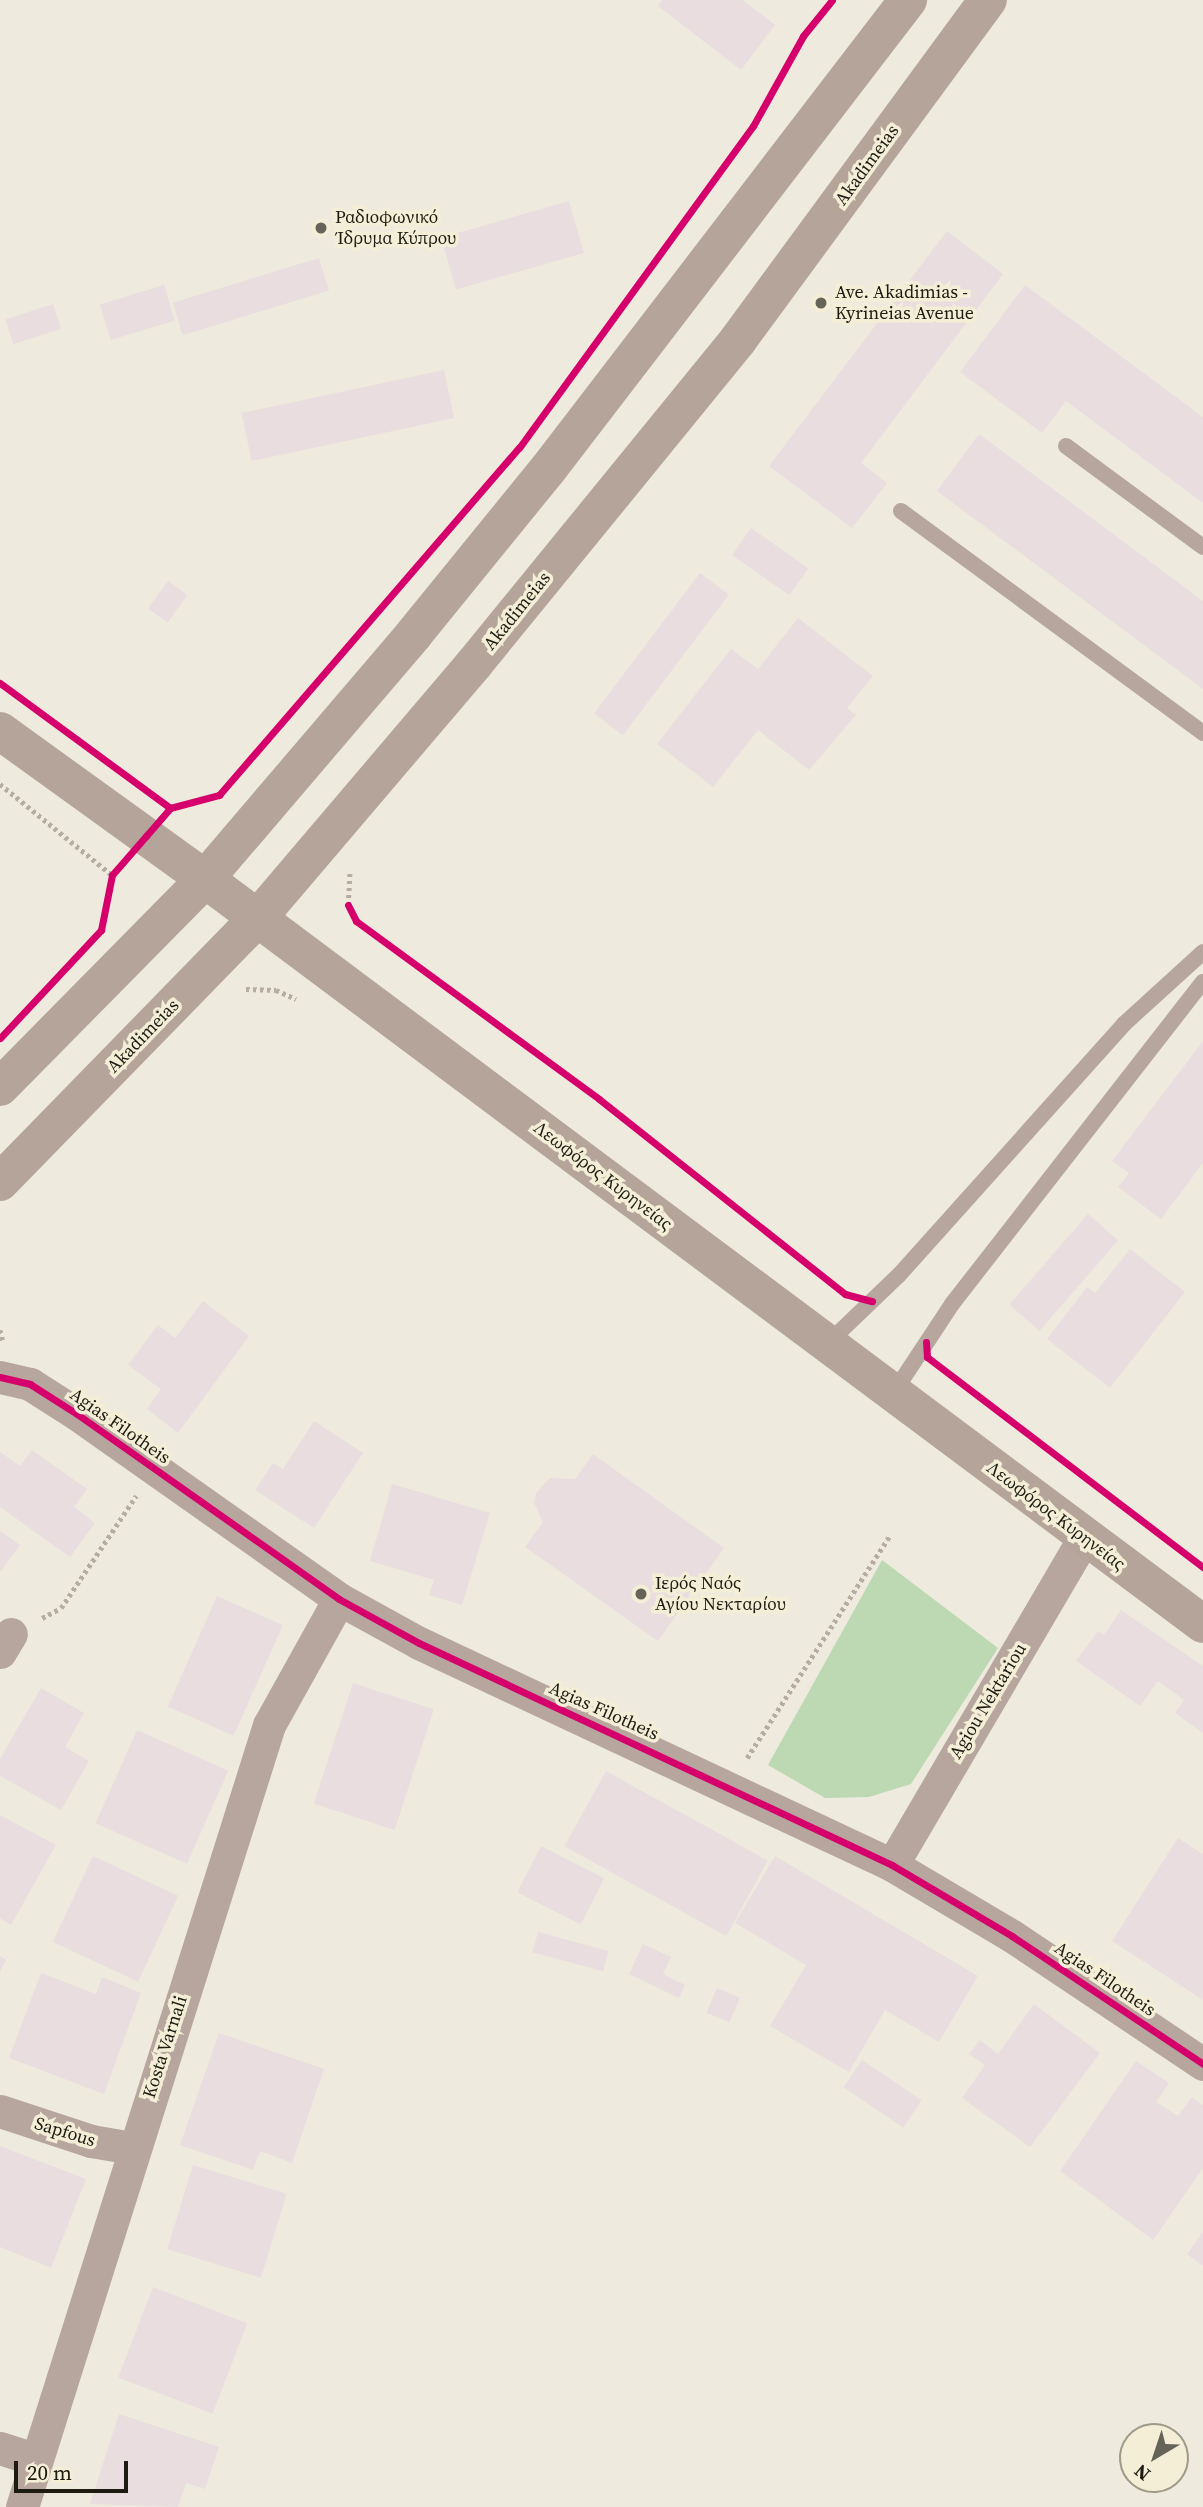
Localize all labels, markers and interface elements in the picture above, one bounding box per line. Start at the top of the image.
street label: Akadimeias [831,121,903,209]
place label: Ραδιοφωνικό Ίδρυμα Κύπρου [335,207,456,249]
marker: Ραδιοφωνικό Ίδρυμα Κύπρου [313,220,329,236]
place label: Ave. Akadimias - Kyrineias Avenue [835,282,974,324]
marker: Ave. Akadimias - Kyrineias Avenue [813,295,829,311]
street label: Akadimeias [479,568,555,654]
street label: Akadimeias [102,995,184,1077]
street label: Λεωφόρος Κυρηνείας [530,1117,676,1235]
street label: Agias Filotheis [66,1383,174,1469]
street label: Λεωφόρος Κυρηνείας [983,1457,1129,1575]
place label: Ιερός Ναός Αγίου Νεκταρίου [655,1573,786,1616]
marker: Ιερός Ναός Αγίου Νεκταρίου [633,1586,649,1602]
street label: Agiou Nektariou [945,1639,1031,1763]
street label: Agias Filotheis [546,1677,662,1745]
street label: Agias Filotheis [1050,1937,1160,2021]
street label: Kosta Varnali [138,1993,192,2101]
street label: Sapfous [32,2113,98,2151]
north arrow [1119,2423,1189,2493]
scale bar [18,2448,131,2492]
text: 20 m [27,2458,72,2487]
text: N [1128,2458,1156,2487]

